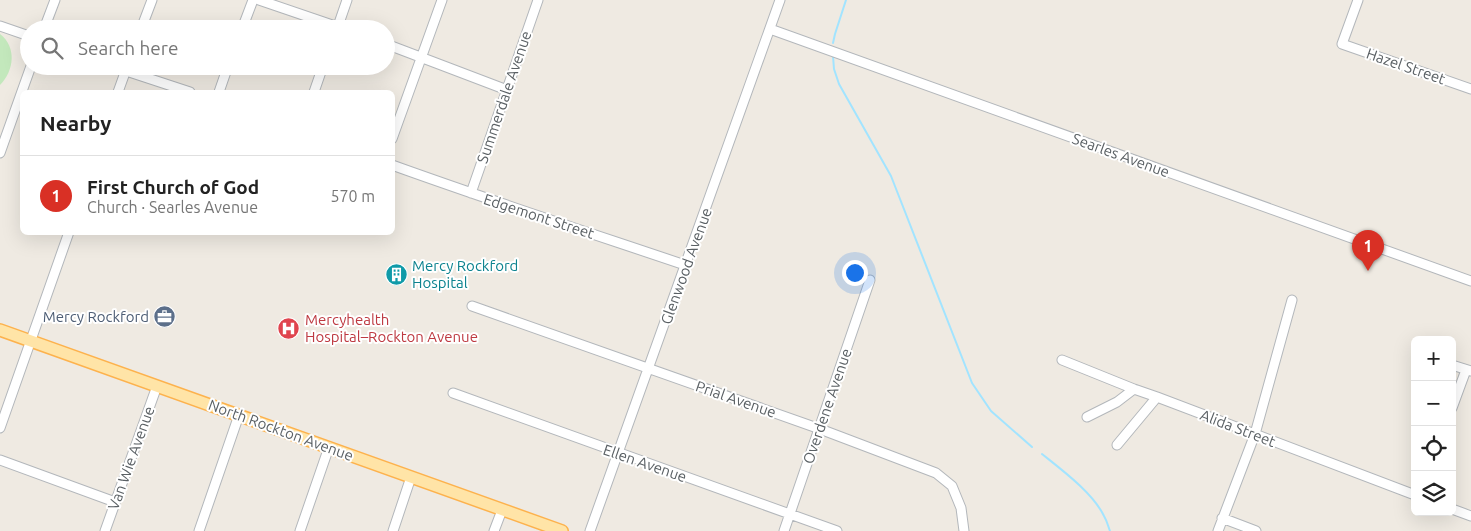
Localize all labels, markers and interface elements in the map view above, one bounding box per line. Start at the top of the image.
search box [20,20,395,75]
street label: Summerdale Avenue [473,29,535,165]
icon: search [38,34,66,62]
text: Search here [78,37,178,59]
street label: Hazel Street [1364,45,1448,87]
text: Nearby [40,111,111,135]
street label: Searles Avenue [1070,130,1172,180]
text: First Church of God [87,176,259,198]
text: 1 [51,187,61,205]
text: 570 m [330,187,375,205]
street label: Edgemont Street [481,190,597,242]
text: Church · Searles Avenue [87,198,258,216]
street label: Glenwood Avenue [657,205,715,327]
pin: 1 [1352,230,1384,271]
place label: Mercy Rockford Hospital [412,257,518,291]
your location [842,260,868,286]
building icon: Mercy Rockford Hospital [384,262,408,286]
office icon: Mercy Rockford [153,304,177,328]
place label: Mercy Rockford [43,308,149,325]
place label: Mercyhealth Hospital–Rockton Avenue [305,311,478,345]
hospital icon: Mercyhealth Hospital–Rockton Avenue [277,316,301,340]
map controls [1411,336,1456,516]
button: + [1411,336,1456,381]
street label: Overdene Avenue [799,346,855,466]
street label: Prial Avenue [694,377,778,421]
button: − [1411,381,1456,426]
street label: North Rockton Avenue [206,396,356,464]
street label: Van Wie Avenue [104,404,158,512]
street label: Alida Street [1198,406,1278,450]
button: locate [1411,426,1456,471]
street label: Ellen Avenue [601,441,689,485]
button: layers [1411,471,1456,516]

